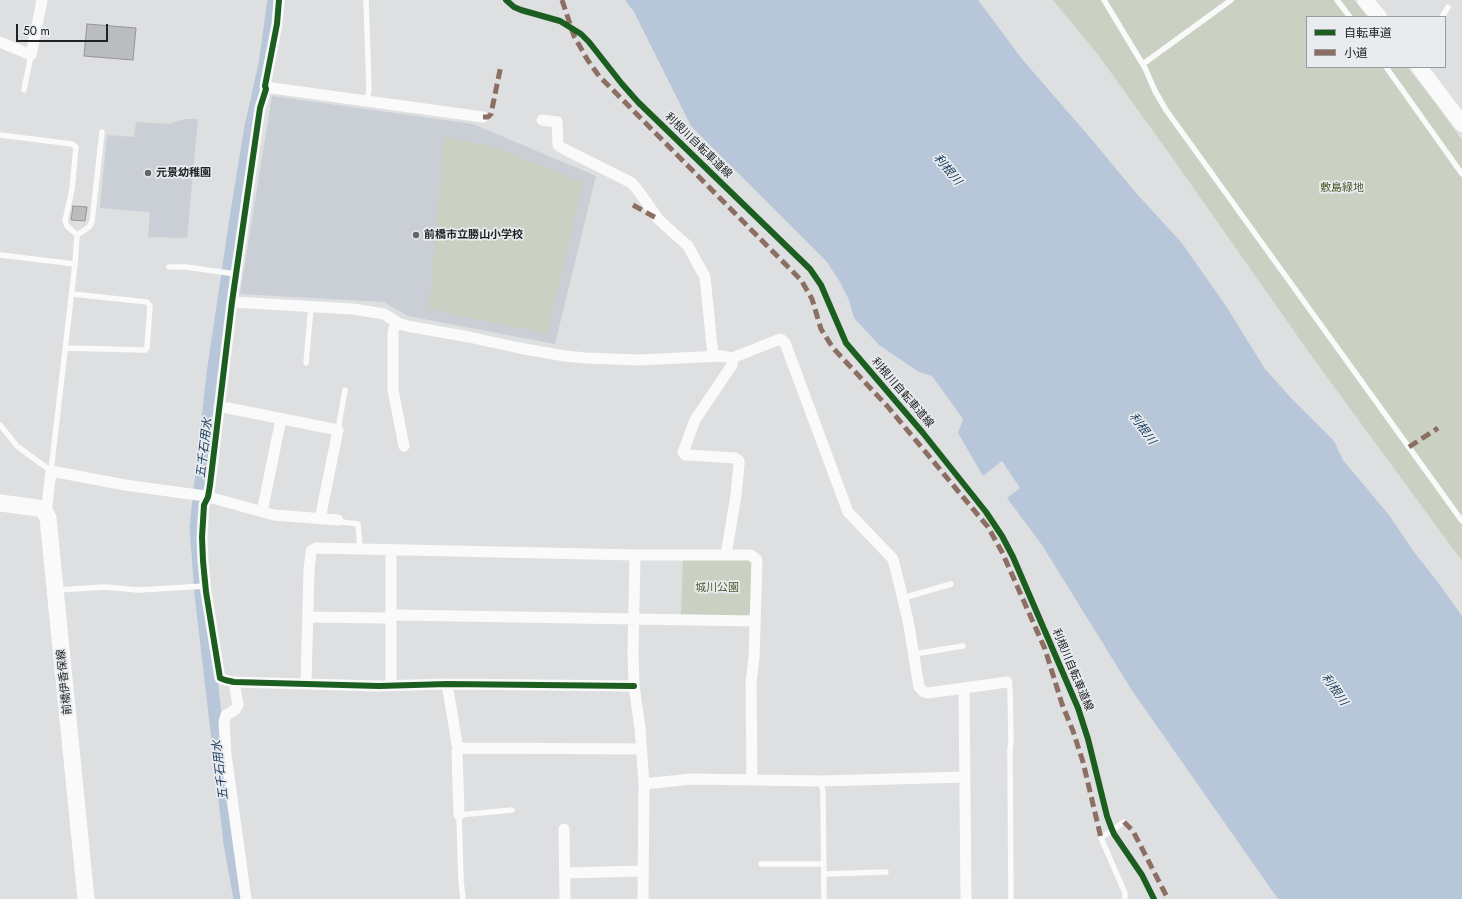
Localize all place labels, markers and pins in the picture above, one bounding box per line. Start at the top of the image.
place label: 元景幼稚園 [156,166,211,180]
marker: 元景幼稚園 [143,168,153,178]
place label: 前橋市立勝山小学校 [424,228,523,242]
marker: 前橋市立勝山小学校 [411,230,421,240]

